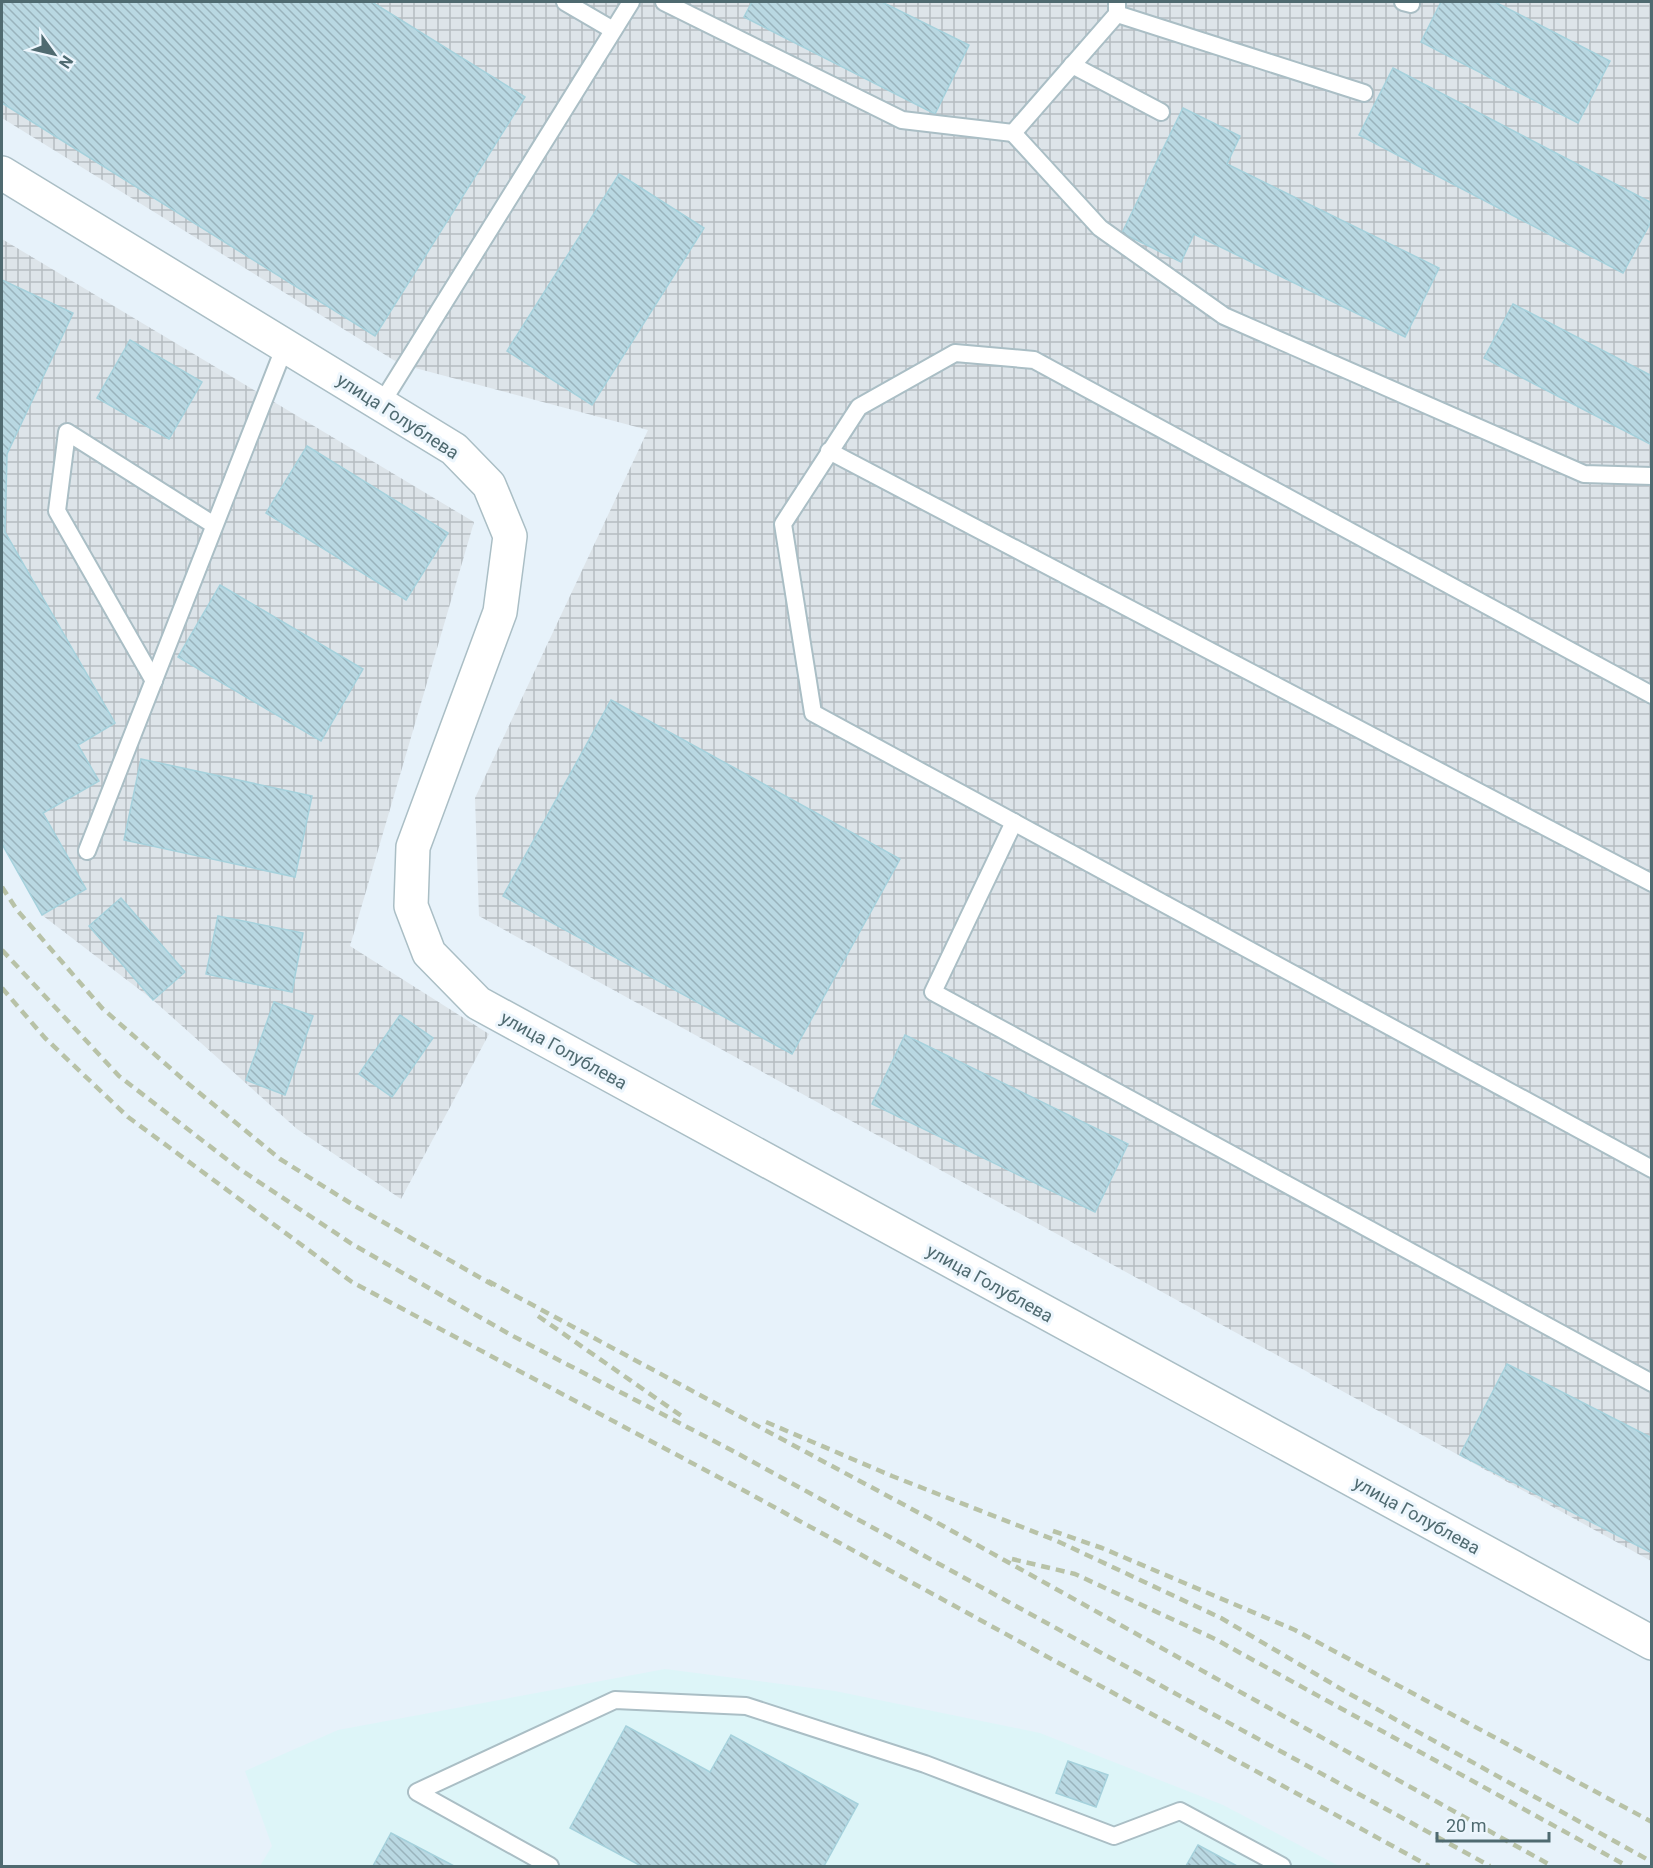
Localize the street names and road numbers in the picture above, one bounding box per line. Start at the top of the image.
street label: улица Голублева [333,369,463,463]
street label: улица Голублева [497,1007,631,1093]
street label: улица Голублева [923,1240,1057,1326]
street label: улица Голублева [1350,1472,1484,1558]

